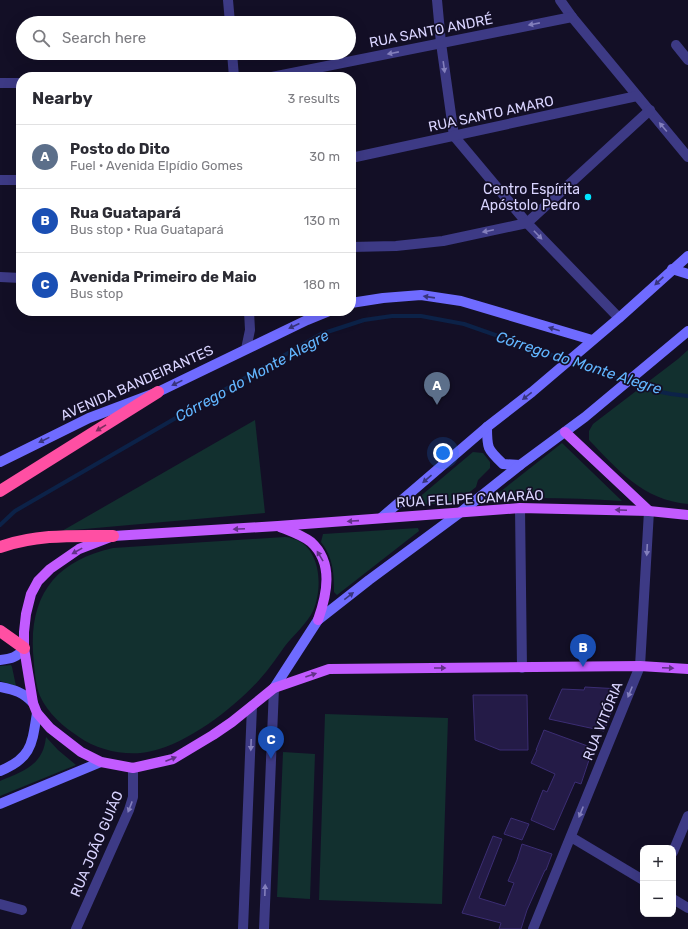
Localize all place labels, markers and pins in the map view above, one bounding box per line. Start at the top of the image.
place label: Centro Espírita Apóstolo Pedro [480,181,580,214]
marker: Centro Espírita Apóstolo Pedro [583,192,593,202]
pin: A [424,372,450,405]
pin: B [570,634,596,667]
pin: C [258,726,284,759]

